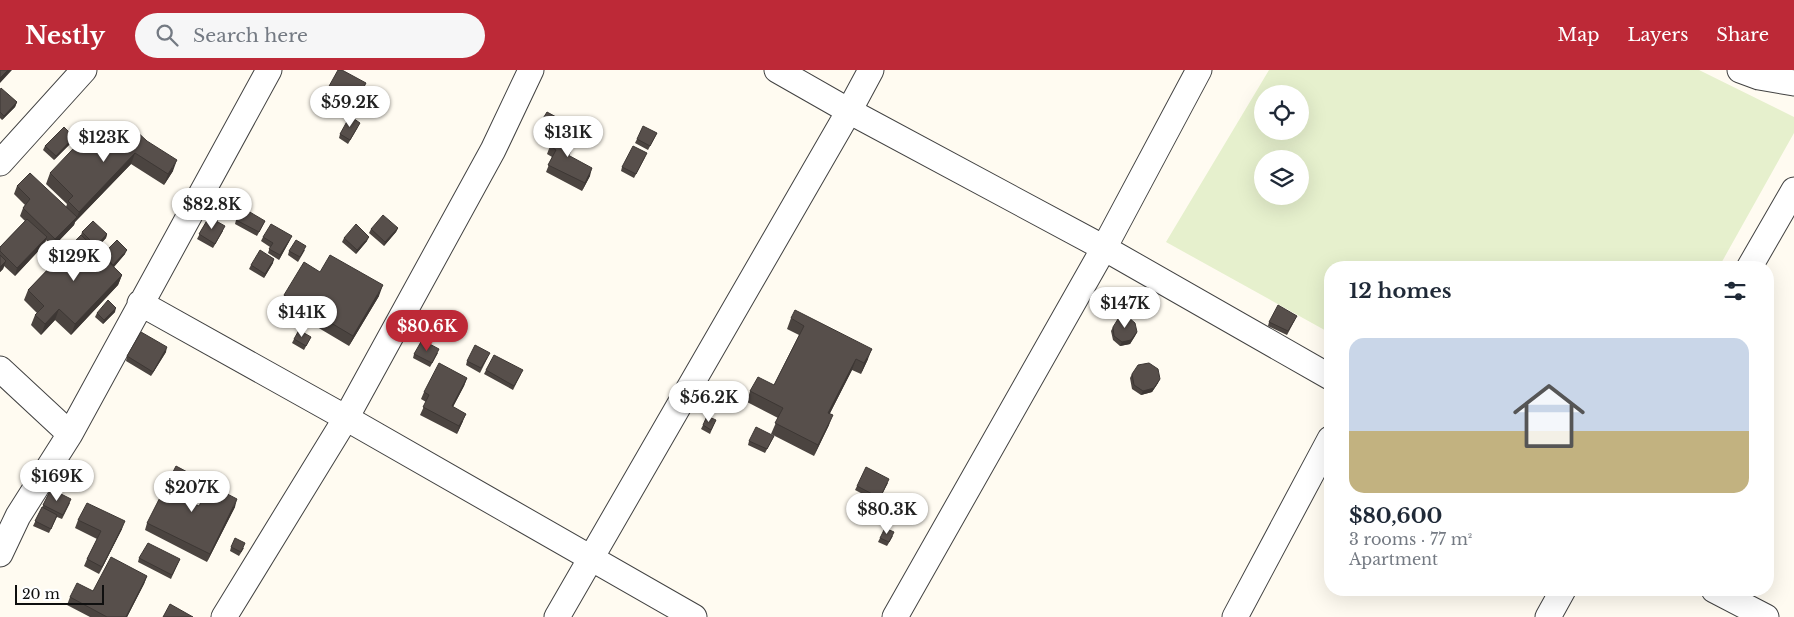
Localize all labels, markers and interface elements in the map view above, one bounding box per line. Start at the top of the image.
search box [135,13,485,58]
text: Nestly [25,21,105,50]
icon: search [153,21,181,49]
text: Search here [193,24,308,47]
text: Map [1558,24,1599,46]
text: Layers [1627,24,1688,46]
text: Share [1716,24,1769,46]
pin: $59.2K [309,85,391,128]
map controls [1254,85,1309,205]
button: locate [1254,85,1309,140]
text: $59.2K [321,92,379,112]
pin: $131K [533,116,603,158]
pin: $123K [69,121,139,163]
text: $131K [544,122,592,142]
text: $123K [78,127,130,147]
button: layers [1254,150,1309,205]
pin: $82.8K [171,188,253,230]
text: $82.8K [183,194,241,214]
pin: $129K [39,240,109,282]
text: $129K [48,246,100,266]
icon: filters [1721,277,1749,305]
text: 12 homes [1349,278,1452,304]
pin: $147K [1090,286,1160,329]
text: $147K [1100,293,1150,313]
pin: $141K [267,296,337,338]
text: $141K [278,302,326,322]
pin: $80.6K [386,310,468,352]
text: $80.6K [397,316,457,336]
icon: home [1504,371,1594,461]
pin: $56.2K [668,380,750,423]
text: $56.2K [680,387,738,407]
pin: $169K [22,460,92,502]
text: $169K [31,466,83,486]
pin: $207K [157,470,227,513]
text: $207K [165,477,219,497]
pin: $80.3K [846,492,928,535]
text: $80.3K [857,499,917,519]
text: $80,600 [1349,503,1442,529]
text: 3 rooms · 77 m² [1349,529,1472,549]
text: Apartment [1349,549,1438,569]
scale bar [15,582,104,605]
text: 20 m [22,585,60,603]

